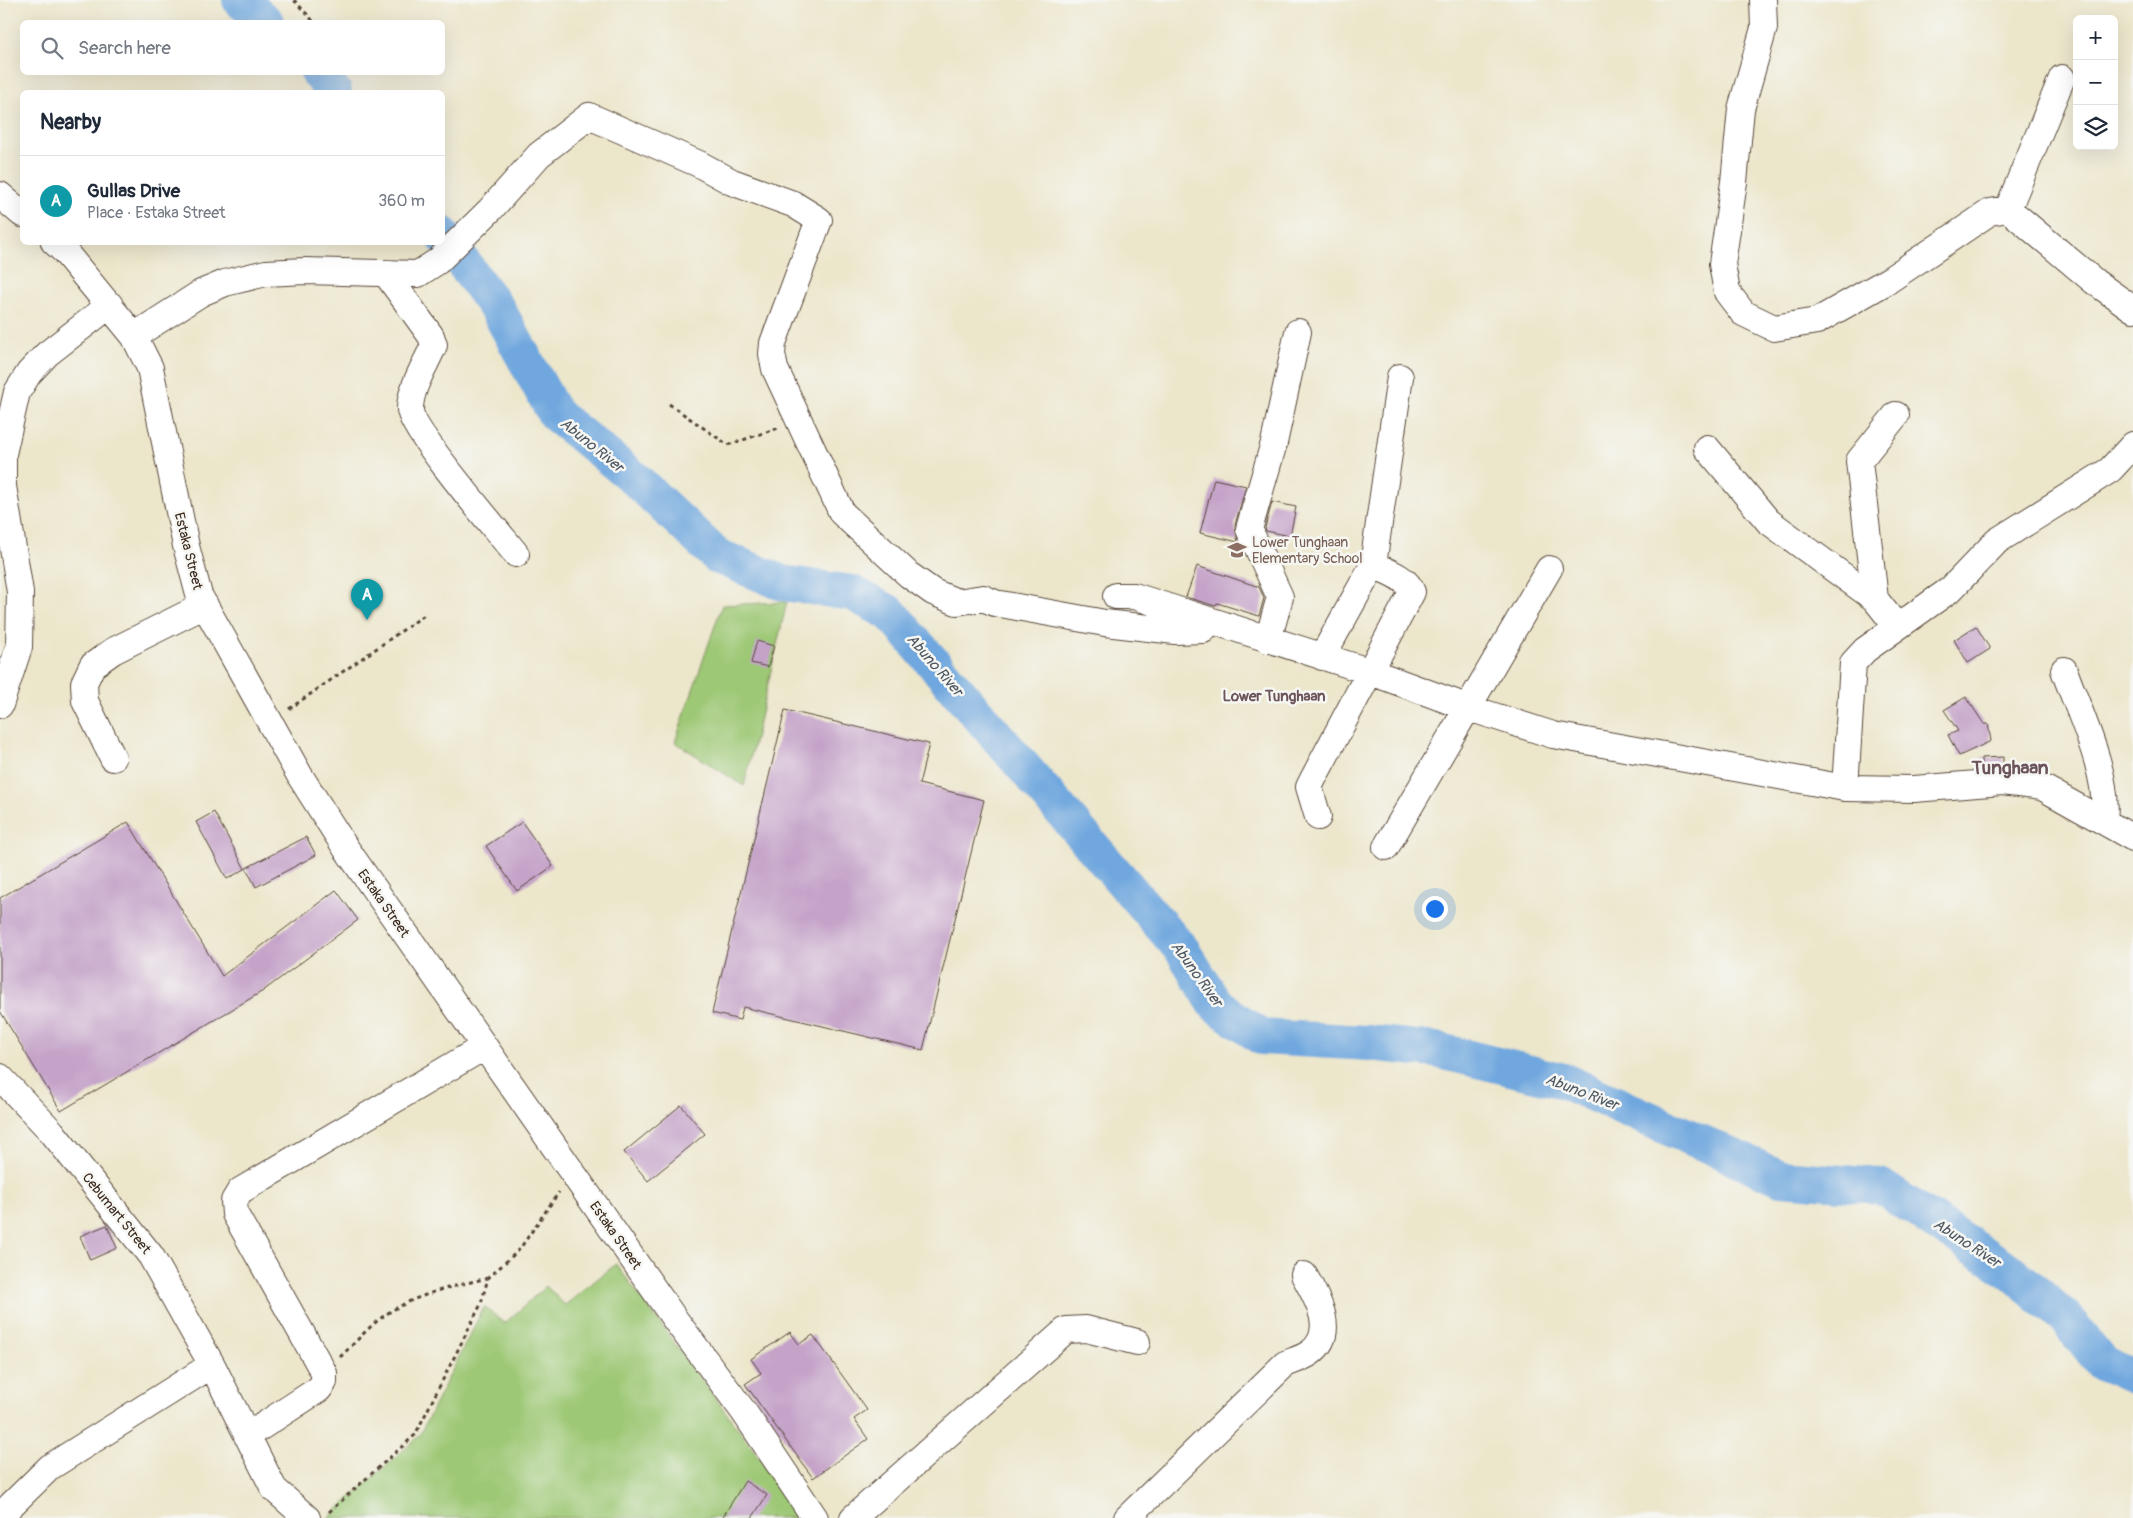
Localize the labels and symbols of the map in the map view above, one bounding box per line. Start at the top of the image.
water label: Abuno River [556,414,628,478]
street label: Estaka Street [171,511,206,592]
place label: Lower Tunghaan Elementary School [1252,534,1363,567]
school or university icon: Lower Tunghaan Elementary School [1226,539,1248,561]
pin: A [351,579,383,620]
water label: Abuno River [903,630,968,701]
district label: Lower Tunghaan [1222,687,1326,706]
district label: Tunghaan [1971,756,2049,780]
street label: Estaka Street [354,866,413,941]
your location [1422,896,1448,922]
water label: Abuno River [1167,938,1228,1012]
water label: Abuno River [1543,1070,1622,1116]
street label: Cebumart Street [79,1169,155,1258]
street label: Estaka Street [586,1198,645,1273]
water label: Abuno River [1930,1215,2005,1273]

